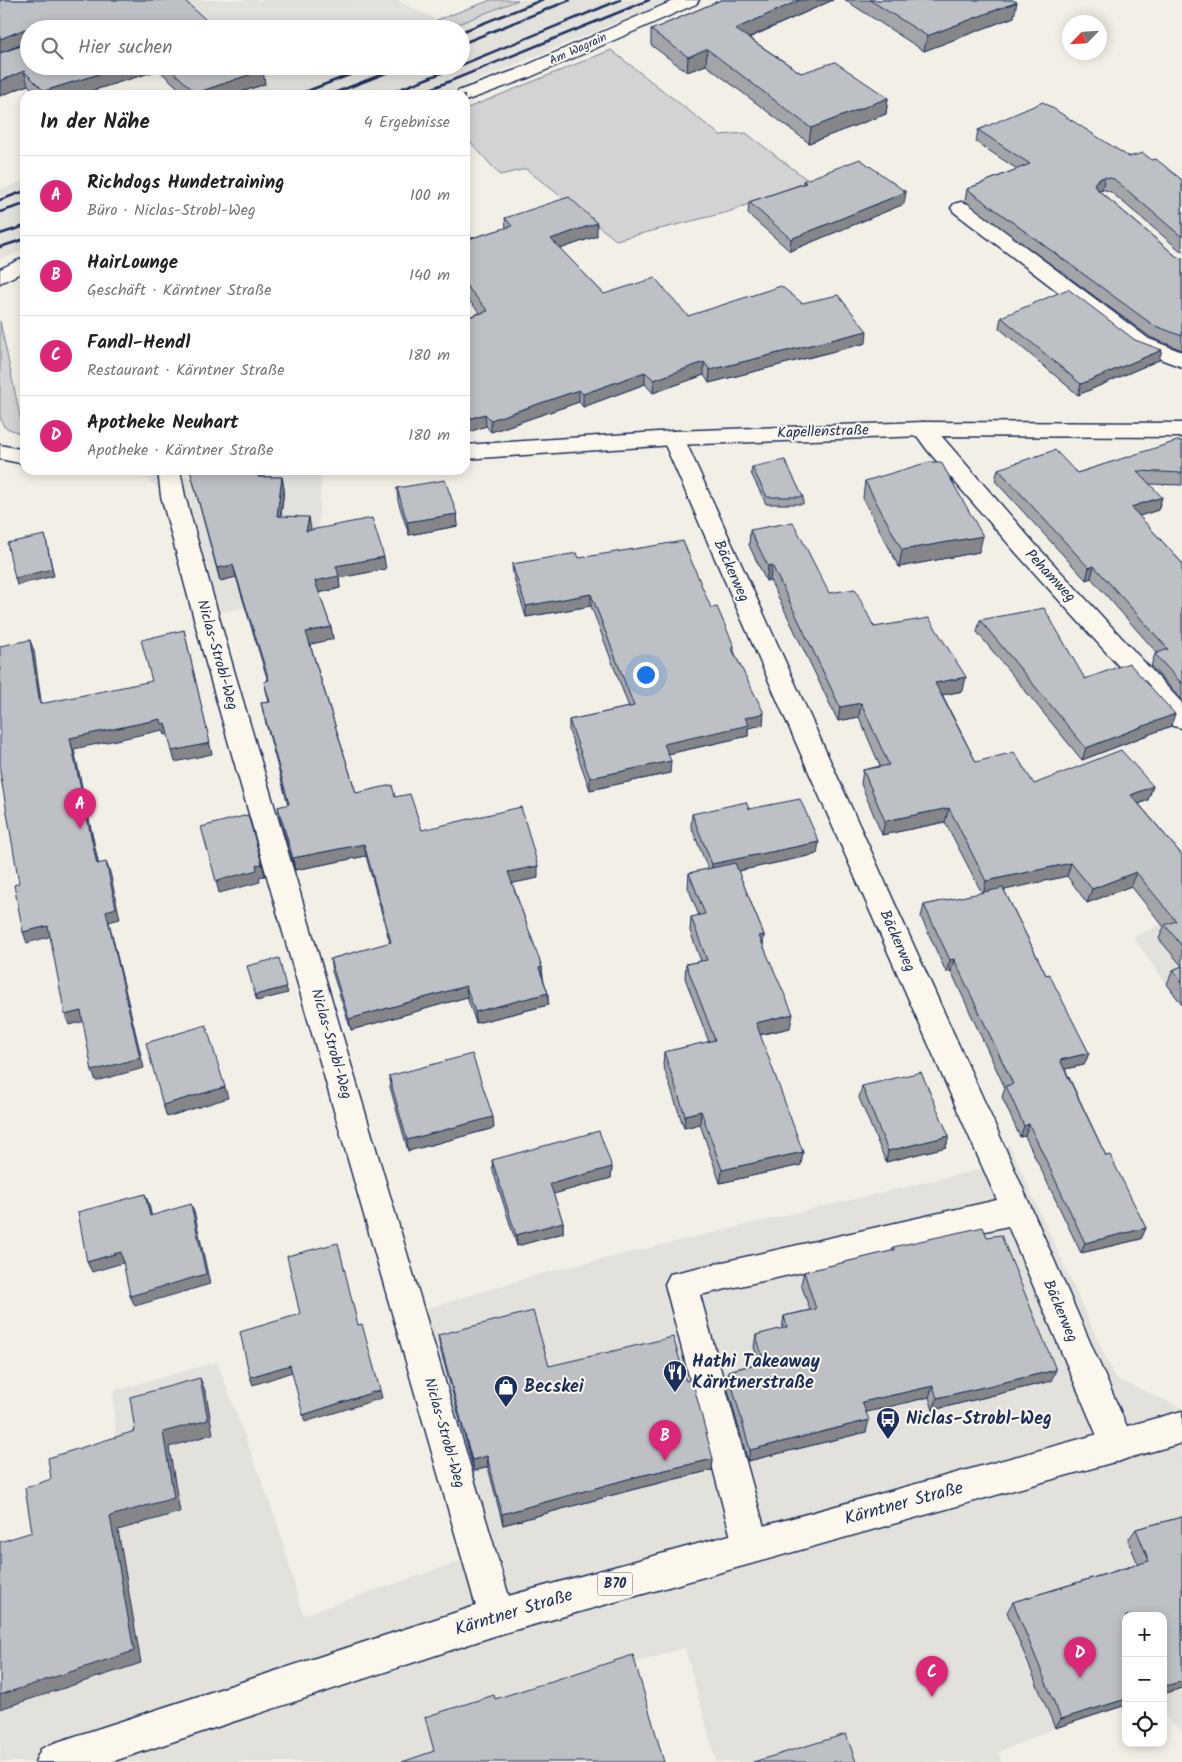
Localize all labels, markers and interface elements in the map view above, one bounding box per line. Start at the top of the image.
north arrow [1062,15,1107,60]
search box [20,20,470,75]
street label: Am Wagrain [546,28,610,70]
text: Hier suchen [78,33,172,63]
icon: search [38,34,66,62]
text: In der Nähe [40,106,150,139]
text: 4 Ergebnisse [364,110,450,135]
text: Richdogs Hundetraining [87,168,284,198]
text: A [51,183,61,208]
text: 100 m [410,183,450,208]
text: Büro · Niclas-Strobl-Weg [87,198,256,223]
text: HairLounge [87,248,178,278]
text: B [51,263,61,288]
text: 140 m [409,263,450,288]
text: Geschäft · Kärntner Straße [87,278,271,303]
text: Fandl-Hendl [87,328,190,358]
text: C [51,343,61,368]
text: 180 m [408,343,450,368]
text: Restaurant · Kärntner Straße [87,358,284,383]
text: Apotheke Neuhart [87,408,239,438]
street label: Kapellenstraße [777,418,869,446]
text: D [51,423,61,448]
text: 180 m [408,423,450,448]
text: Apotheke · Kärntner Straße [87,438,273,463]
street label: Bäckerweg [707,536,755,606]
street label: Pehamweg [1019,544,1081,608]
street label: Niclas-Strobl-Weg [190,597,244,713]
your location [633,662,659,688]
pin: A [64,788,96,829]
street label: Bäckerweg [873,906,921,976]
street label: Niclas-Strobl-Weg [304,986,358,1102]
street label: Bäckerweg [1036,1276,1084,1346]
place label: Hathi Takeaway Kärntnerstraße [692,1348,821,1398]
restaurant icon: Hathi Takeaway Kärntnerstraße [662,1359,688,1393]
place label: Becskei [524,1373,584,1402]
shop icon: Becskei [493,1374,519,1408]
street label: Niclas-Strobl-Weg [417,1375,471,1491]
place label: Niclas-Strobl-Weg [906,1405,1052,1434]
bus stop icon: Niclas-Strobl-Weg [875,1406,901,1440]
pin: B [649,1420,681,1461]
street label: Kärntner Straße [841,1474,967,1534]
road number: B70 [598,1572,632,1596]
street label: Kärntner Straße [451,1581,577,1645]
map controls [1122,1612,1167,1747]
button: + [1122,1612,1167,1657]
pin: D [1064,1637,1096,1678]
pin: C [916,1656,948,1697]
button: − [1122,1657,1167,1702]
button: locate [1122,1702,1167,1747]

